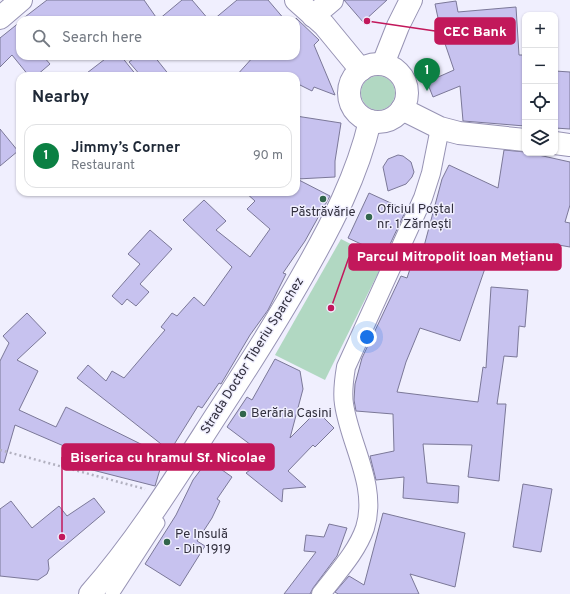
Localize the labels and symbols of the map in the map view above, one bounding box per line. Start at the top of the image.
callout: CEC Bank [435,18,515,44]
text: CEC Bank [443,24,507,41]
pin: 1 [414,58,440,91]
marker: Păstrăvărie [318,194,328,204]
place label: Oficiul Poștal nr. 1 Zărnești [377,202,454,233]
place label: Păstrăvărie [290,205,356,221]
marker: Oficiul Poștal nr. 1 Zărnești [364,212,374,222]
callout: Parcul Mitropolit Ioan Mețianu [349,244,561,270]
text: Parcul Mitropolit Ioan Mețianu [357,249,553,266]
street label: Strada Doctor Tiberiu Sparchez [198,275,308,437]
your location [357,327,377,347]
place label: Berăria Casini [251,406,332,422]
marker: Berăria Casini [238,409,248,419]
callout: Biserica cu hramul Sf. Nicolae [62,444,274,470]
text: Biserica cu hramul Sf. Nicolae [70,450,266,467]
place label: Pe Insulă - Din 1919 [175,527,231,558]
marker: Pe Insulă - Din 1919 [162,537,172,547]

